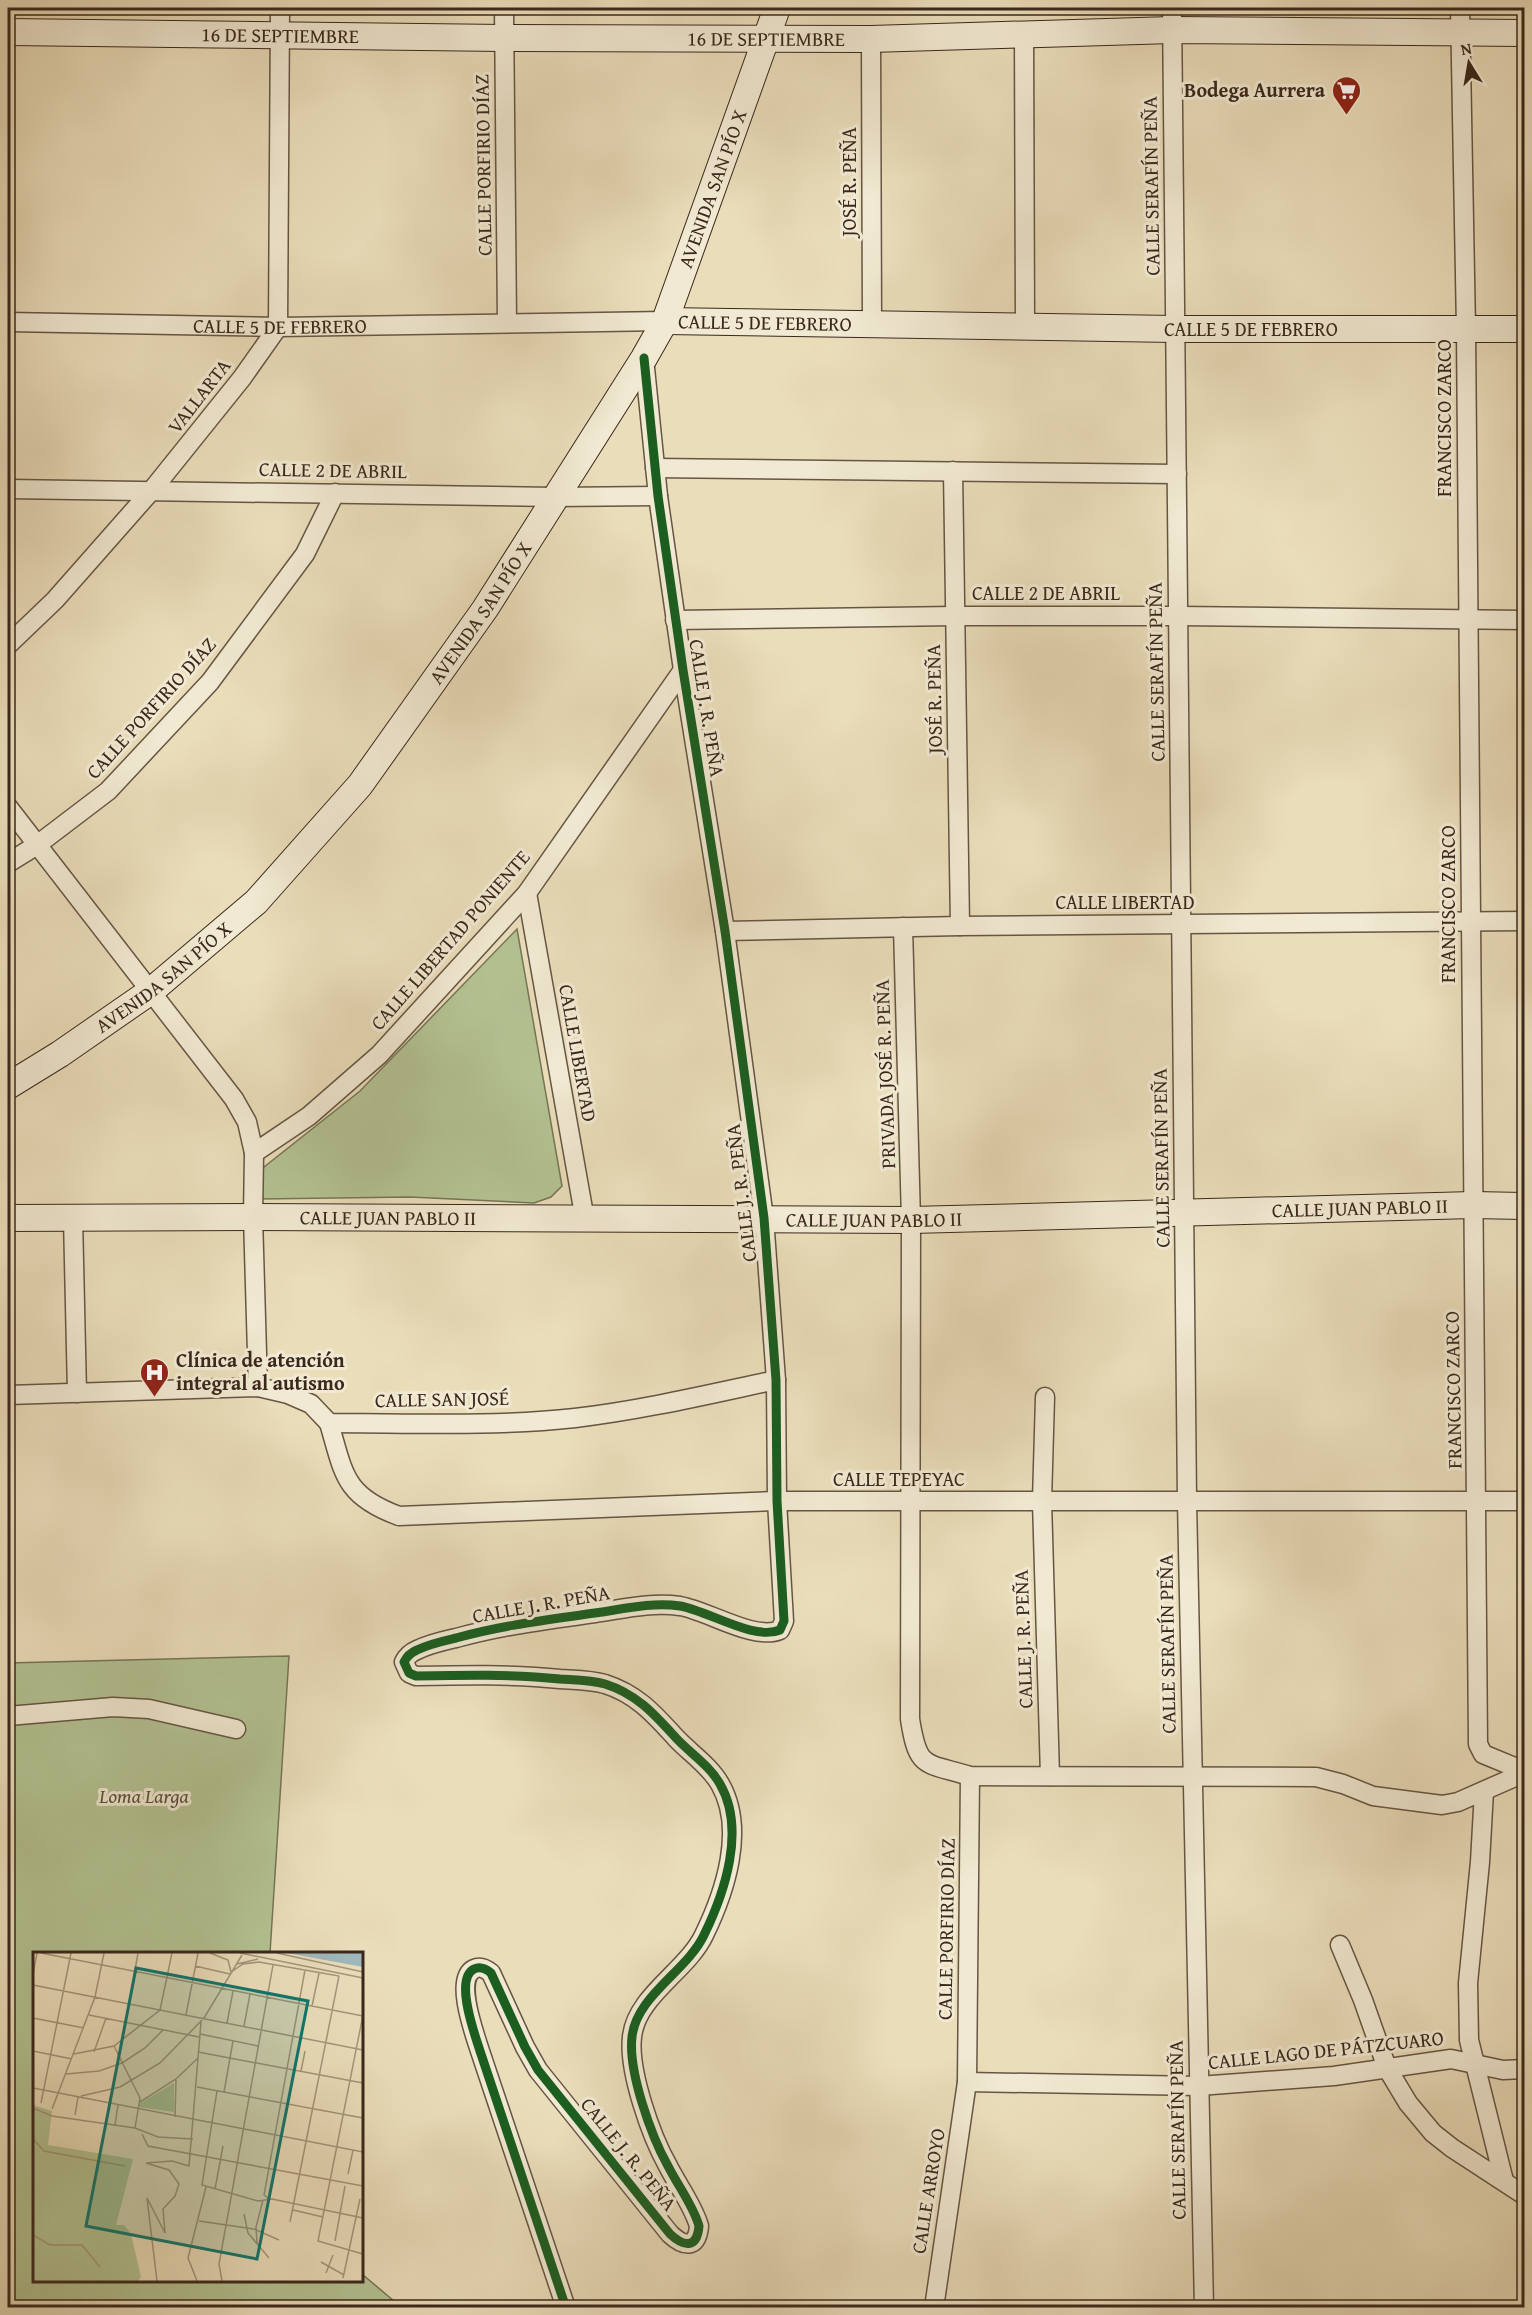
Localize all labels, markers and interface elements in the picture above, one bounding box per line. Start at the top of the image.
street label: 16 DE SEPTIEMBRE [201,19,359,50]
street label: 16 DE SEPTIEMBRE [687,23,845,53]
north arrow [1439,33,1499,93]
text: N [1459,35,1474,61]
street label: CALLE PORFIRIO DÍAZ [466,74,499,256]
supermarket icon: Bodega Aurrera [1330,74,1362,116]
place label: Bodega Aurrera [1184,75,1326,104]
street label: CALLE SERAFÍN PEÑA [1134,96,1167,276]
street label: AVENIDA SAN PÍO X [670,105,754,272]
street label: JOSÉ R. PEÑA [834,127,863,240]
street label: CALLE 5 DE FEBRERO [678,306,852,338]
street label: CALLE 5 DE FEBRERO [193,310,367,341]
street label: CALLE 5 DE FEBRERO [1164,314,1338,343]
street label: FRANCISCO ZARCO [1429,339,1458,497]
street label: VALLARTA [160,352,237,439]
street label: CALLE 2 DE ABRIL [259,454,408,485]
street label: AVENIDA SAN PÍO X [421,535,539,690]
street label: CALLE 2 DE ABRIL [972,578,1120,607]
street label: CALLE SERAFÍN PEÑA [1139,582,1172,762]
street label: CALLE PORFIRIO DÍAZ [79,630,222,785]
street label: CALLE J. R. PEÑA [682,637,733,779]
street label: JOSÉ R. PEÑA [918,644,949,757]
street label: FRANCISCO ZARCO [1433,825,1462,983]
street label: CALLE LIBERTAD PONIENTE [363,843,536,1036]
street label: CALLE LIBERTAD [1055,887,1195,916]
street label: AVENIDA SAN PÍO X [89,914,238,1039]
street label: PRIVADA JOSÉ R. PEÑA [867,979,902,1169]
street label: CALLE LIBERTAD [552,982,605,1124]
street label: CALLE SERAFÍN PEÑA [1144,1068,1177,1248]
street label: CALLE J. R. PEÑA [718,1122,763,1264]
street label: CALLE JUAN PABLO II [1271,1191,1448,1224]
street label: CALLE JUAN PABLO II [300,1202,476,1232]
street label: CALLE JUAN PABLO II [786,1204,962,1234]
street label: FRANCISCO ZARCO [1437,1311,1468,1469]
place label: Clínica de atención integral al autismo [176,1345,345,1397]
hospital icon: Clínica de atención integral al autismo [139,1356,171,1398]
street label: CALLE SAN JOSÉ [375,1383,509,1414]
street label: CALLE TEPEYAC [833,1464,965,1493]
street label: CALLE SERAFÍN PEÑA [1150,1554,1183,1734]
street label: CALLE J. R. PEÑA [1006,1569,1039,1709]
street label: CALLE J. R. PEÑA [470,1577,612,1630]
park label: Loma Larga [98,1781,190,1810]
street label: CALLE PORFIRIO DÍAZ [929,1838,962,2020]
inset map [33,1952,363,2282]
street label: CALLE LAGO DE PÁTZCUARO [1207,2023,1445,2076]
street label: CALLE SERAFÍN PEÑA [1160,2040,1193,2220]
street label: CALLE J. R. PEÑA [574,2091,684,2217]
street label: CALLE ARROYO [903,2126,952,2256]

